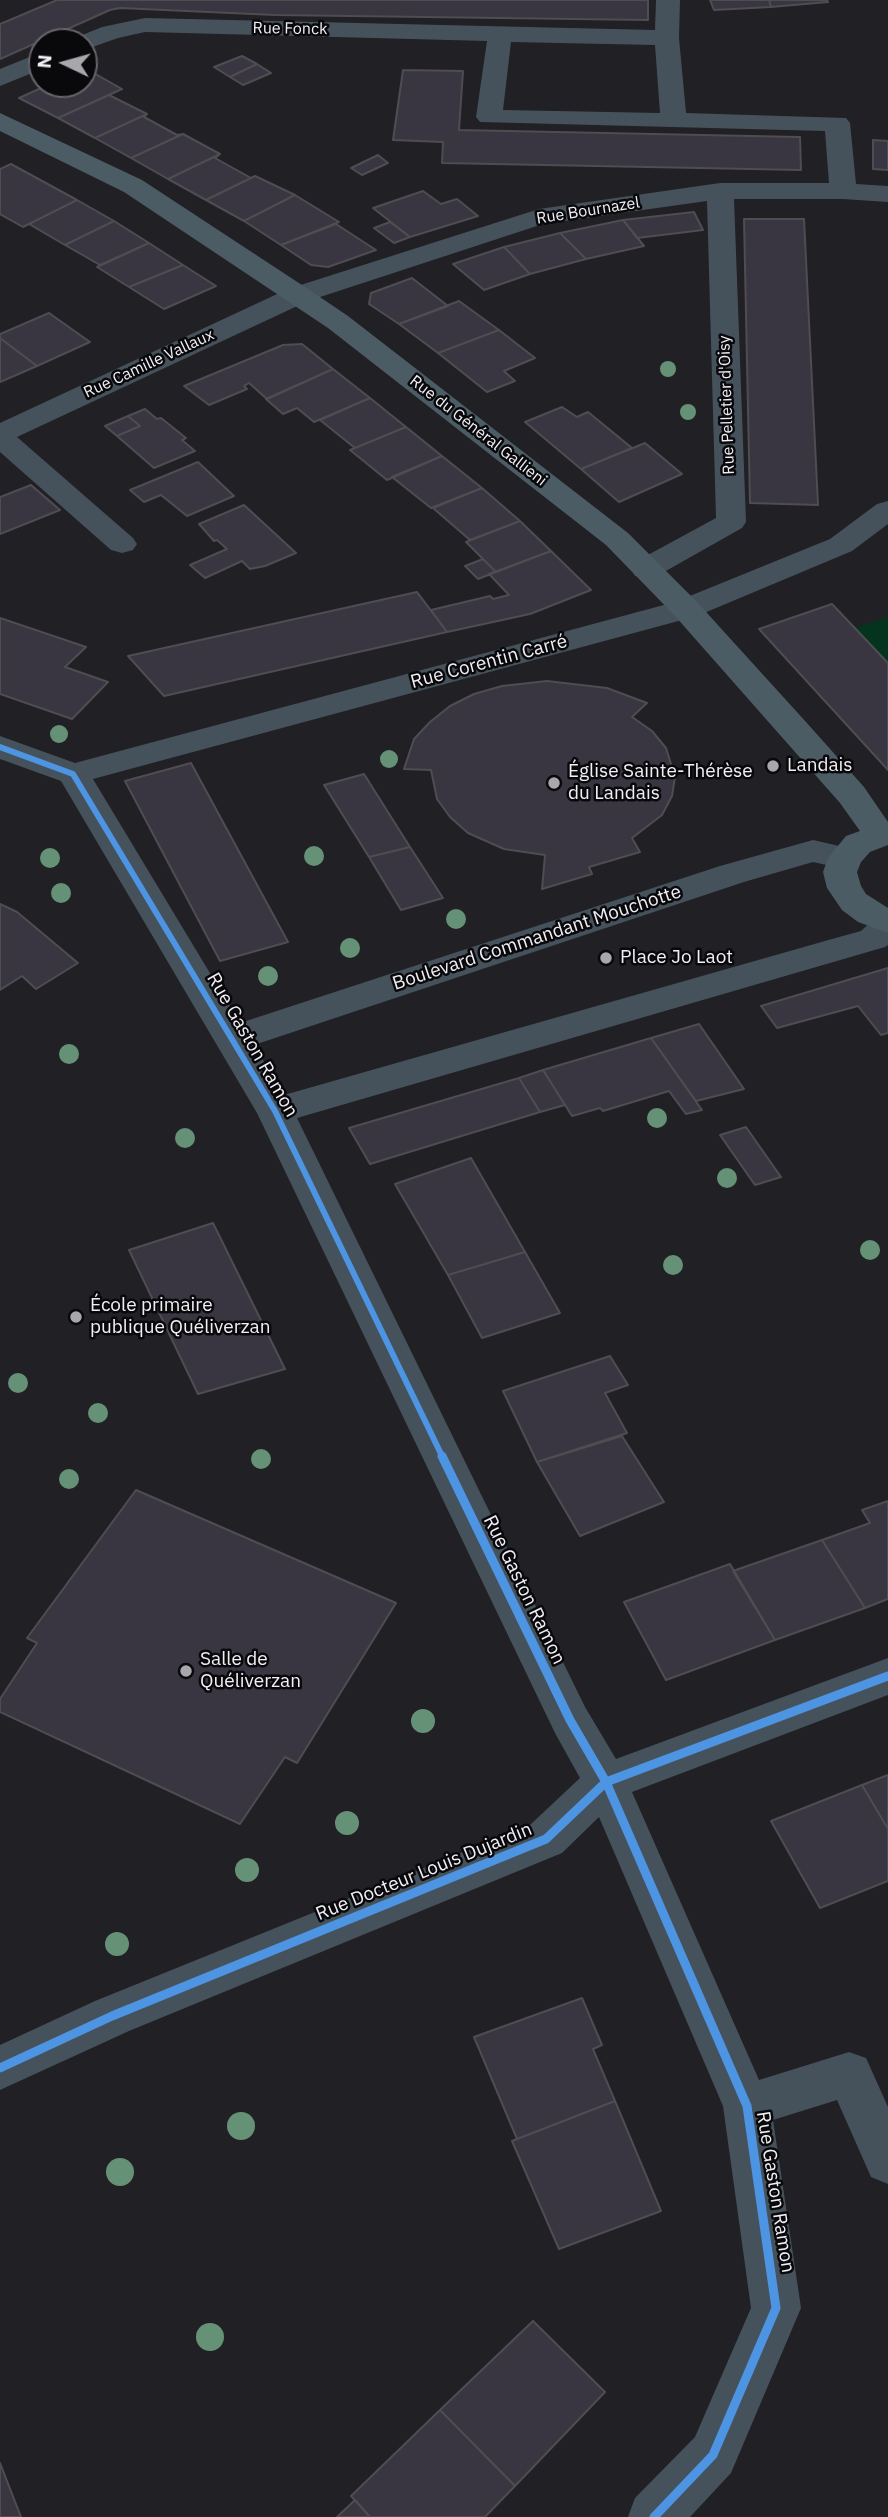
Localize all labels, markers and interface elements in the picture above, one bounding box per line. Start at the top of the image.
street label: Rue Fonck [252,19,328,39]
north arrow [28,28,98,98]
text: N [32,53,57,69]
street label: Rue Bournazel [535,193,641,229]
street label: Rue Camille Vallaux [81,325,217,403]
street label: Rue Pelletier d'Oisy [715,335,739,475]
street label: Rue du Général Gallieni [406,372,550,490]
street label: Rue Corentin Carré [408,630,570,694]
place label: Landais [787,755,853,777]
marker: Landais [765,758,781,774]
place label: Église Sainte-Thérèse du Landais [568,761,753,805]
marker: Église Sainte-Thérèse du Landais [546,775,562,791]
street label: Boulevard Commandant Mouchotte [390,880,684,996]
place label: Place Jo Laot [620,947,733,969]
marker: Place Jo Laot [598,950,614,966]
street label: Rue Gaston Ramon [201,969,303,1121]
place label: École primaire publique Quéliverzan [90,1295,270,1339]
marker: École primaire publique Quéliverzan [68,1309,84,1325]
street label: Rue Gaston Ramon [478,1512,570,1668]
place label: Salle de Quéliverzan [200,1649,301,1693]
marker: Salle de Quéliverzan [178,1663,194,1679]
street label: Rue Docteur Louis Dujardin [313,1818,535,1926]
street label: Rue Gaston Ramon [751,2110,799,2274]

